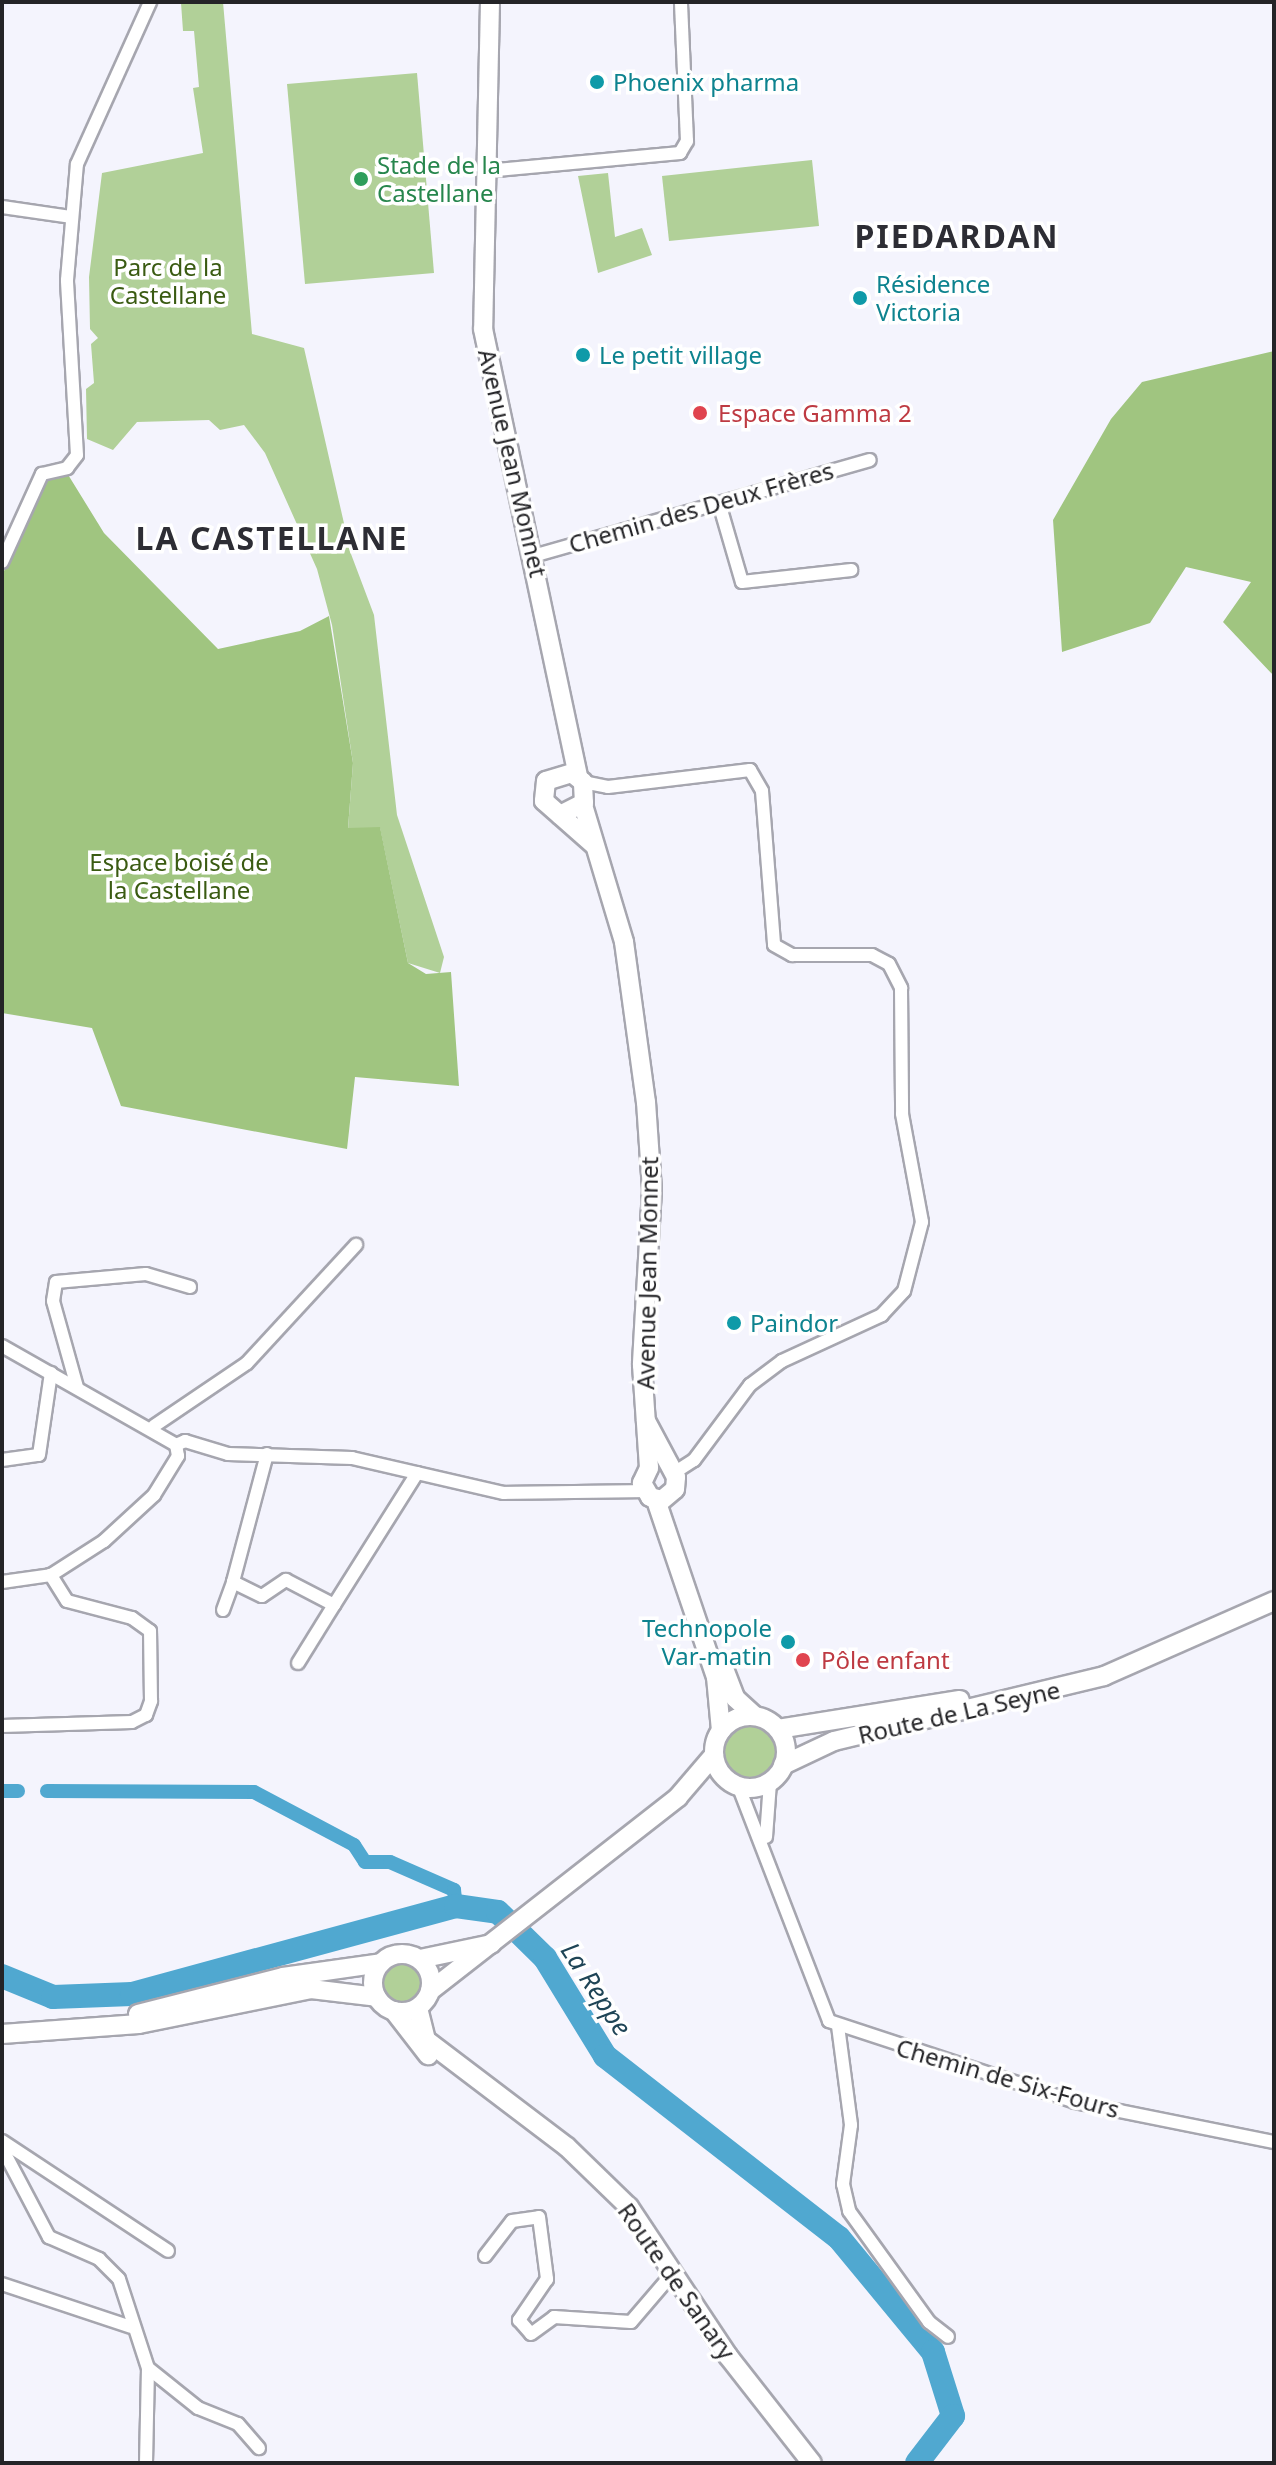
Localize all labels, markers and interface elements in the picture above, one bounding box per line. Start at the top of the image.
place label: Phoenix pharma [613,68,799,96]
marker: Phoenix pharma [588,73,606,91]
place label: Stade de la Castellane [377,151,501,207]
marker: Stade de la Castellane [352,170,370,188]
district label: PIEDARDAN [854,217,1060,255]
park label: Parc de la Castellane [110,253,226,309]
place label: Résidence Victoria [876,270,990,326]
marker: Résidence Victoria [851,289,869,307]
place label: Le petit village [599,341,762,369]
street label: Avenue Jean Monnet [473,346,553,580]
marker: Le petit village [574,346,592,364]
place label: Espace Gamma 2 [718,399,912,427]
marker: Espace Gamma 2 [689,402,711,424]
street label: Chemin des Deux Frères [565,455,837,559]
district label: LA CASTELLANE [136,519,408,557]
park label: Espace boisé de la Castellane [89,848,269,904]
street label: Avenue Jean Monnet [631,1156,663,1390]
place label: Paindor [750,1309,838,1337]
marker: Paindor [725,1314,743,1332]
place label: Technopole Var-matin [642,1614,772,1670]
marker: Technopole Var-matin [779,1633,797,1651]
place label: Pôle enfant [821,1646,950,1674]
marker: Pôle enfant [792,1649,814,1671]
street label: Route de La Seyne [855,1675,1063,1749]
water label: La Reppe [554,1937,638,2041]
street label: Chemin de Six-Fours [893,2032,1123,2124]
street label: Route de Sanary [612,2197,742,2365]

